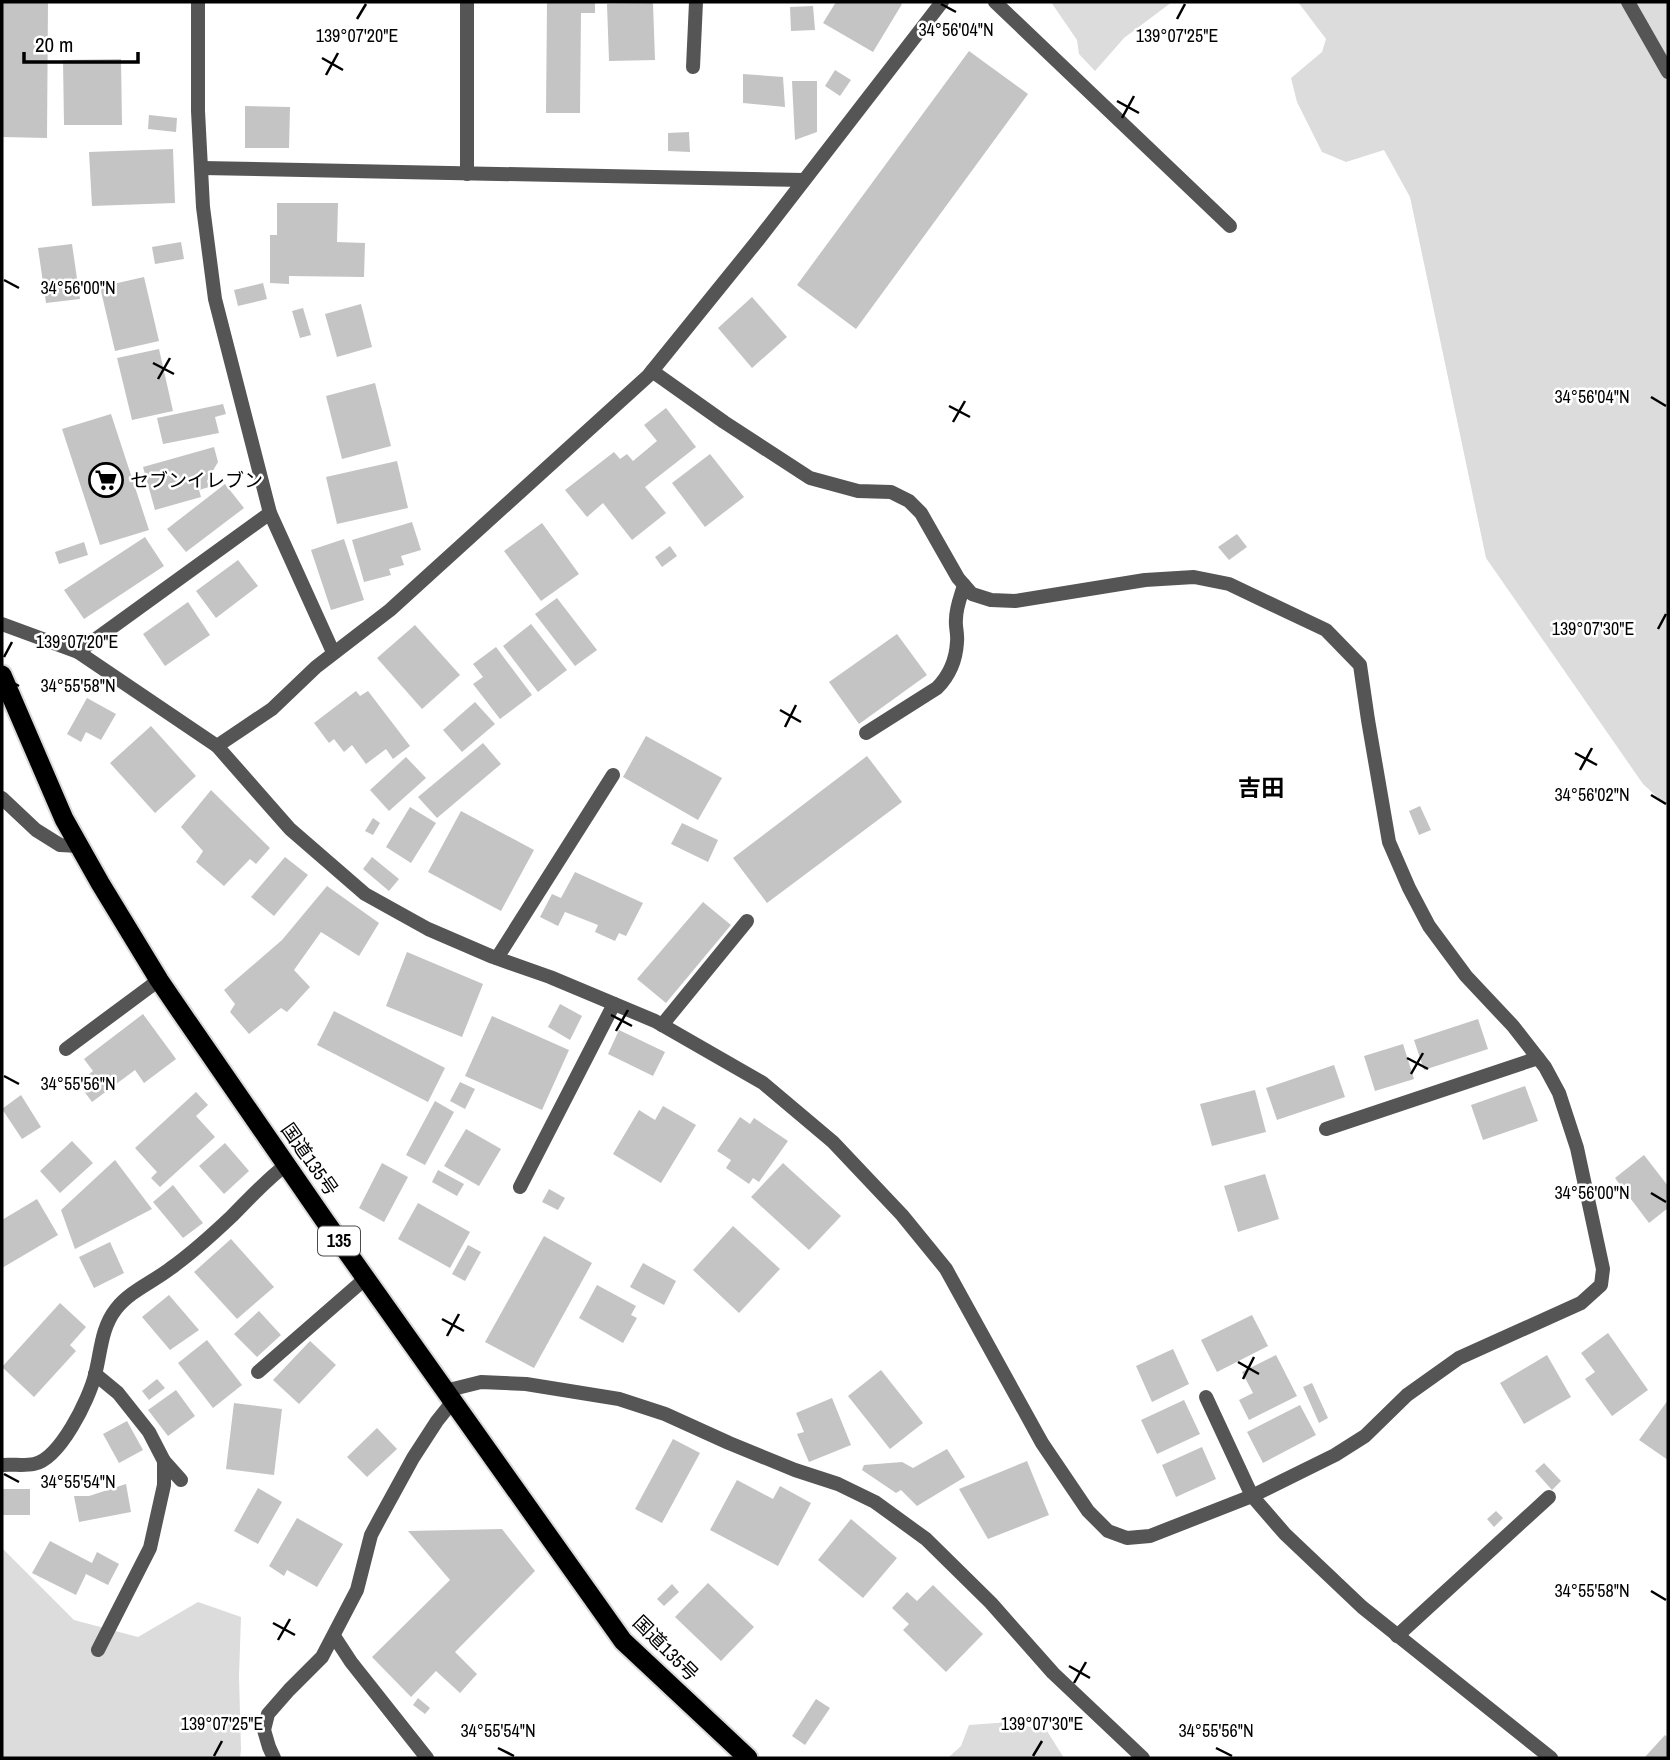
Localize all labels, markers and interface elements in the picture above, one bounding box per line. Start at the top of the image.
text: 34°56'04"N [918,17,994,42]
scale bar [24,21,138,65]
text: 139°07'20"E [316,23,398,48]
text: 139°07'25"E [1136,23,1218,48]
text: 20 m [35,30,73,59]
text: 34°56'00"N [40,275,116,300]
text: 34°56'04"N [1554,384,1630,409]
supermarket icon: セブンイレブン [87,461,125,499]
place label: セブンイレブン [130,467,263,493]
text: 139°07'30"E [1552,616,1634,641]
text: 139°07'20"E [36,629,118,654]
text: 34°55'58"N [40,673,116,698]
district label: 吉田 [1238,772,1284,803]
text: 34°56'02"N [1554,782,1630,807]
text: 34°55'56"N [40,1071,116,1096]
street label: 国道135号 [276,1118,344,1200]
text: 34°56'00"N [1554,1180,1630,1205]
road number: 135 [318,1226,360,1256]
text: 34°55'54"N [40,1469,116,1494]
text: 34°55'58"N [1554,1578,1630,1603]
street label: 国道135号 [627,1609,705,1687]
text: 139°07'25"E [181,1711,263,1736]
text: 139°07'30"E [1001,1711,1083,1736]
text: 34°55'54"N [460,1718,536,1743]
text: 34°55'56"N [1178,1718,1254,1743]

